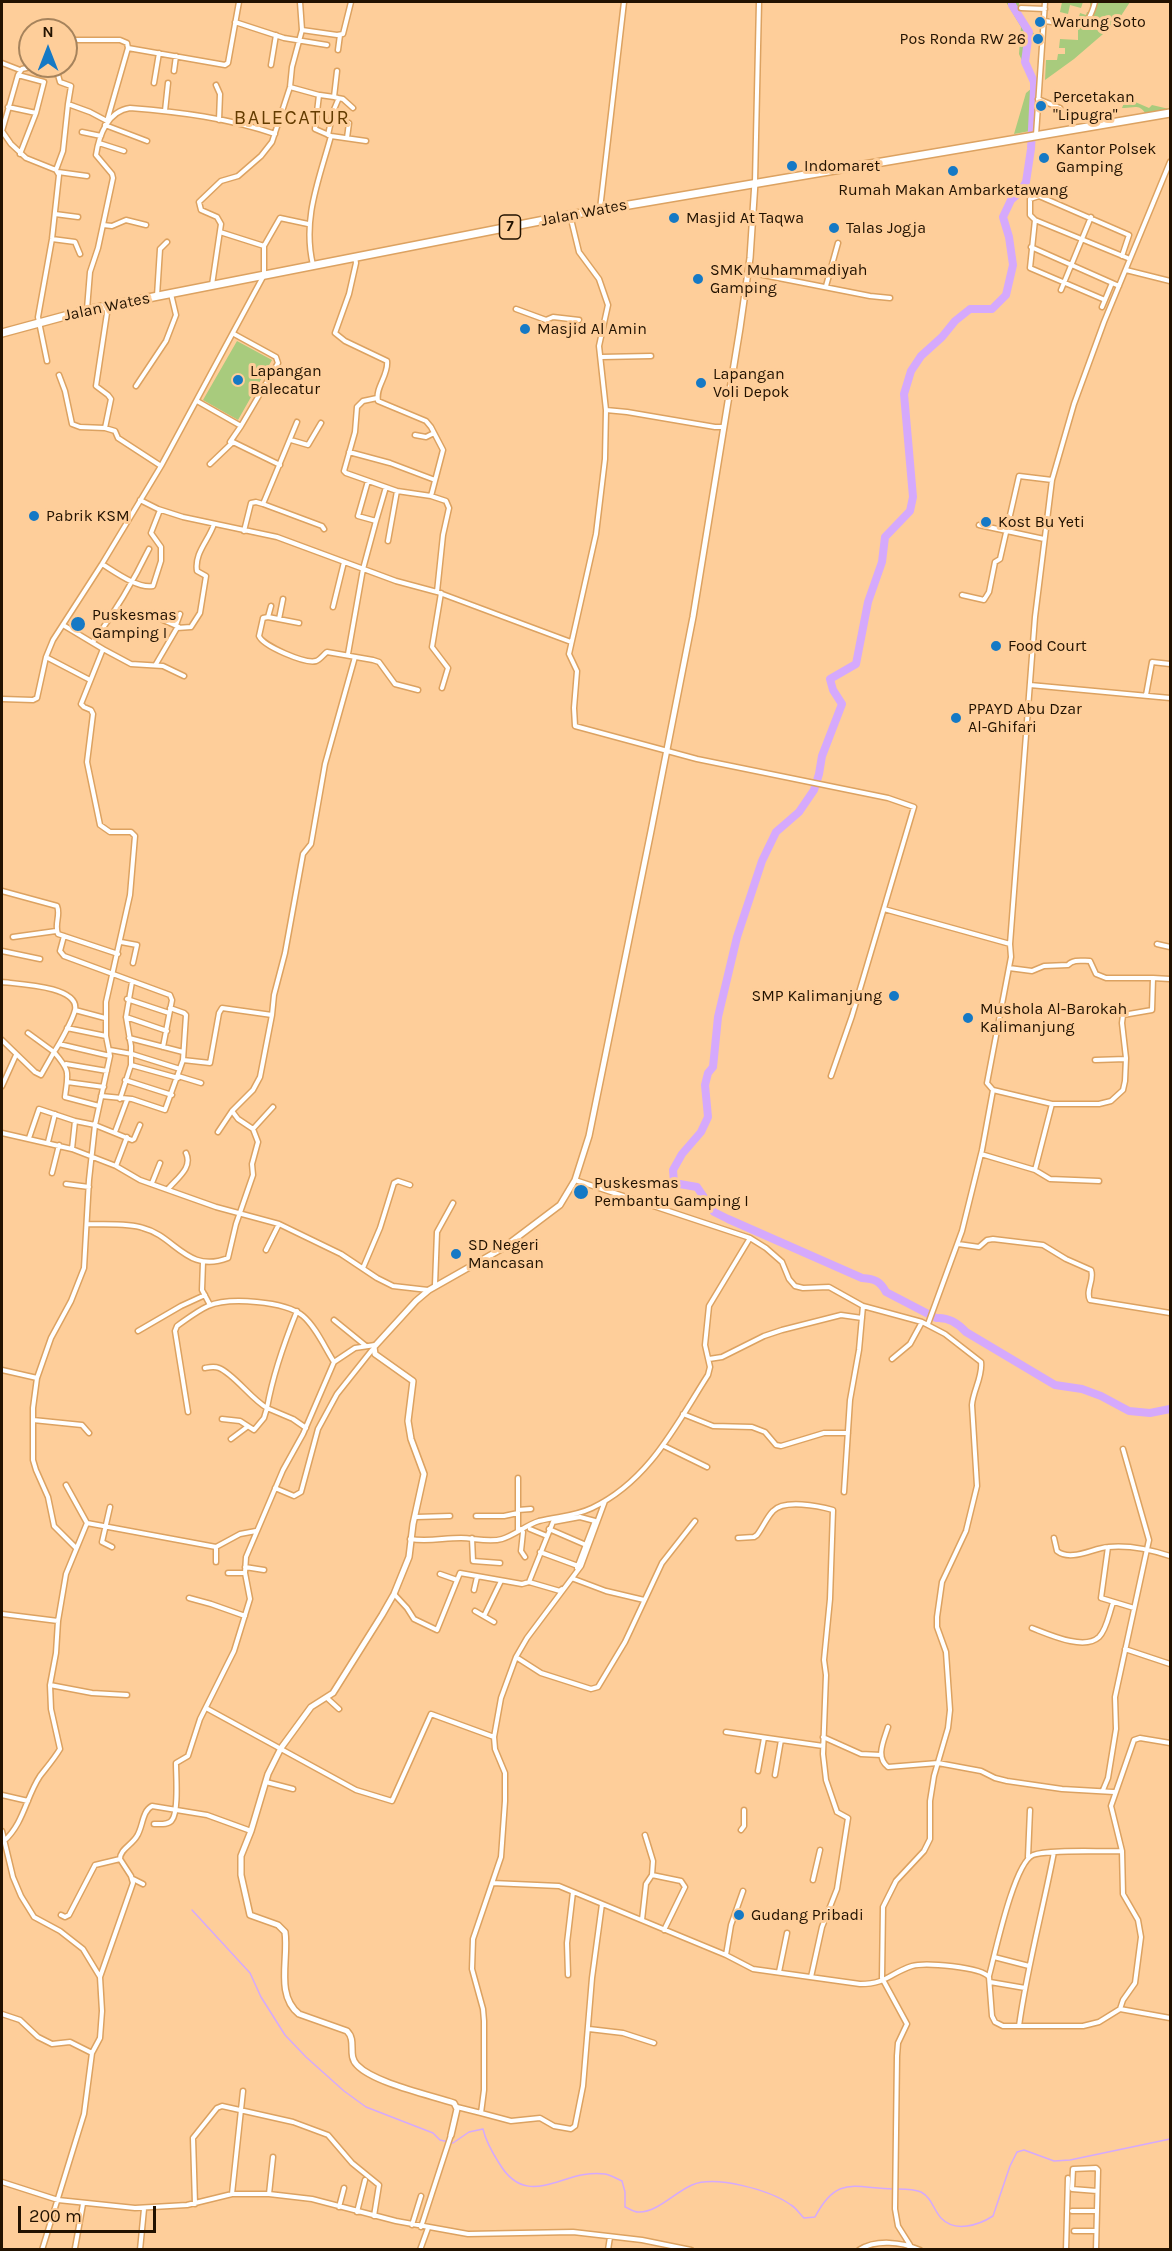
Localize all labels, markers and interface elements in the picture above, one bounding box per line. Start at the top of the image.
place label: Warung Soto [1052,12,1146,32]
marker: Warung Soto [1033,15,1047,29]
north arrow [18,18,78,78]
text: N [42,22,54,41]
place label: Pos Ronda RW 26 [900,29,1026,49]
marker: Pos Ronda RW 26 [1031,32,1045,46]
place label: Percetakan "Lipugra" [1053,87,1135,125]
marker: Percetakan "Lipugra" [1034,99,1048,113]
district label: BALECATUR [234,106,350,130]
place label: Kantor Polsek Gamping [1056,139,1156,177]
marker: Kantor Polsek Gamping [1037,151,1051,165]
place label: Indomaret [804,156,880,176]
marker: Indomaret [785,159,799,173]
marker: Rumah Makan Ambarketawang [946,164,960,178]
place label: Rumah Makan Ambarketawang [838,180,1068,200]
street label: Jalan Wates [539,195,629,231]
place label: Masjid At Taqwa [686,208,804,228]
marker: Masjid At Taqwa [667,211,681,225]
road number: 7 [500,215,520,239]
place label: Talas Jogja [846,218,926,238]
marker: Talas Jogja [827,221,841,235]
place label: SMK Muhammadiyah Gamping [710,260,867,298]
marker: SMK Muhammadiyah Gamping [691,272,705,286]
street label: Jalan Wates [62,289,152,325]
place label: Masjid Al Amin [537,319,647,339]
marker: Masjid Al Amin [518,322,532,336]
place label: Lapangan Balecatur [250,361,322,399]
place label: Lapangan Voli Depok [713,364,789,402]
marker: Lapangan Balecatur [231,373,245,387]
marker: Lapangan Voli Depok [694,376,708,390]
place label: Pabrik KSM [46,506,129,526]
marker: Pabrik KSM [27,509,41,523]
place label: Kost Bu Yeti [998,512,1085,532]
marker: Kost Bu Yeti [979,515,993,529]
place label: Puskesmas Gamping I [92,605,177,643]
marker: Puskesmas Gamping I [69,615,87,633]
place label: Food Court [1008,636,1087,656]
marker: Food Court [989,639,1003,653]
place label: PPAYD Abu Dzar Al-Ghifari [968,699,1082,737]
marker: PPAYD Abu Dzar Al-Ghifari [949,711,963,725]
place label: SMP Kalimanjung [752,986,882,1006]
marker: SMP Kalimanjung [887,989,901,1003]
place label: Mushola Al-Barokah Kalimanjung [980,999,1127,1037]
marker: Mushola Al-Barokah Kalimanjung [961,1011,975,1025]
place label: Puskesmas Pembantu Gamping I [594,1173,749,1211]
marker: Puskesmas Pembantu Gamping I [572,1183,590,1201]
place label: SD Negeri Mancasan [468,1235,544,1273]
marker: SD Negeri Mancasan [449,1247,463,1261]
place label: Gudang Pribadi [751,1905,864,1925]
marker: Gudang Pribadi [732,1908,746,1922]
scale bar [21,2194,159,2232]
text: 200 m [29,2205,82,2227]

